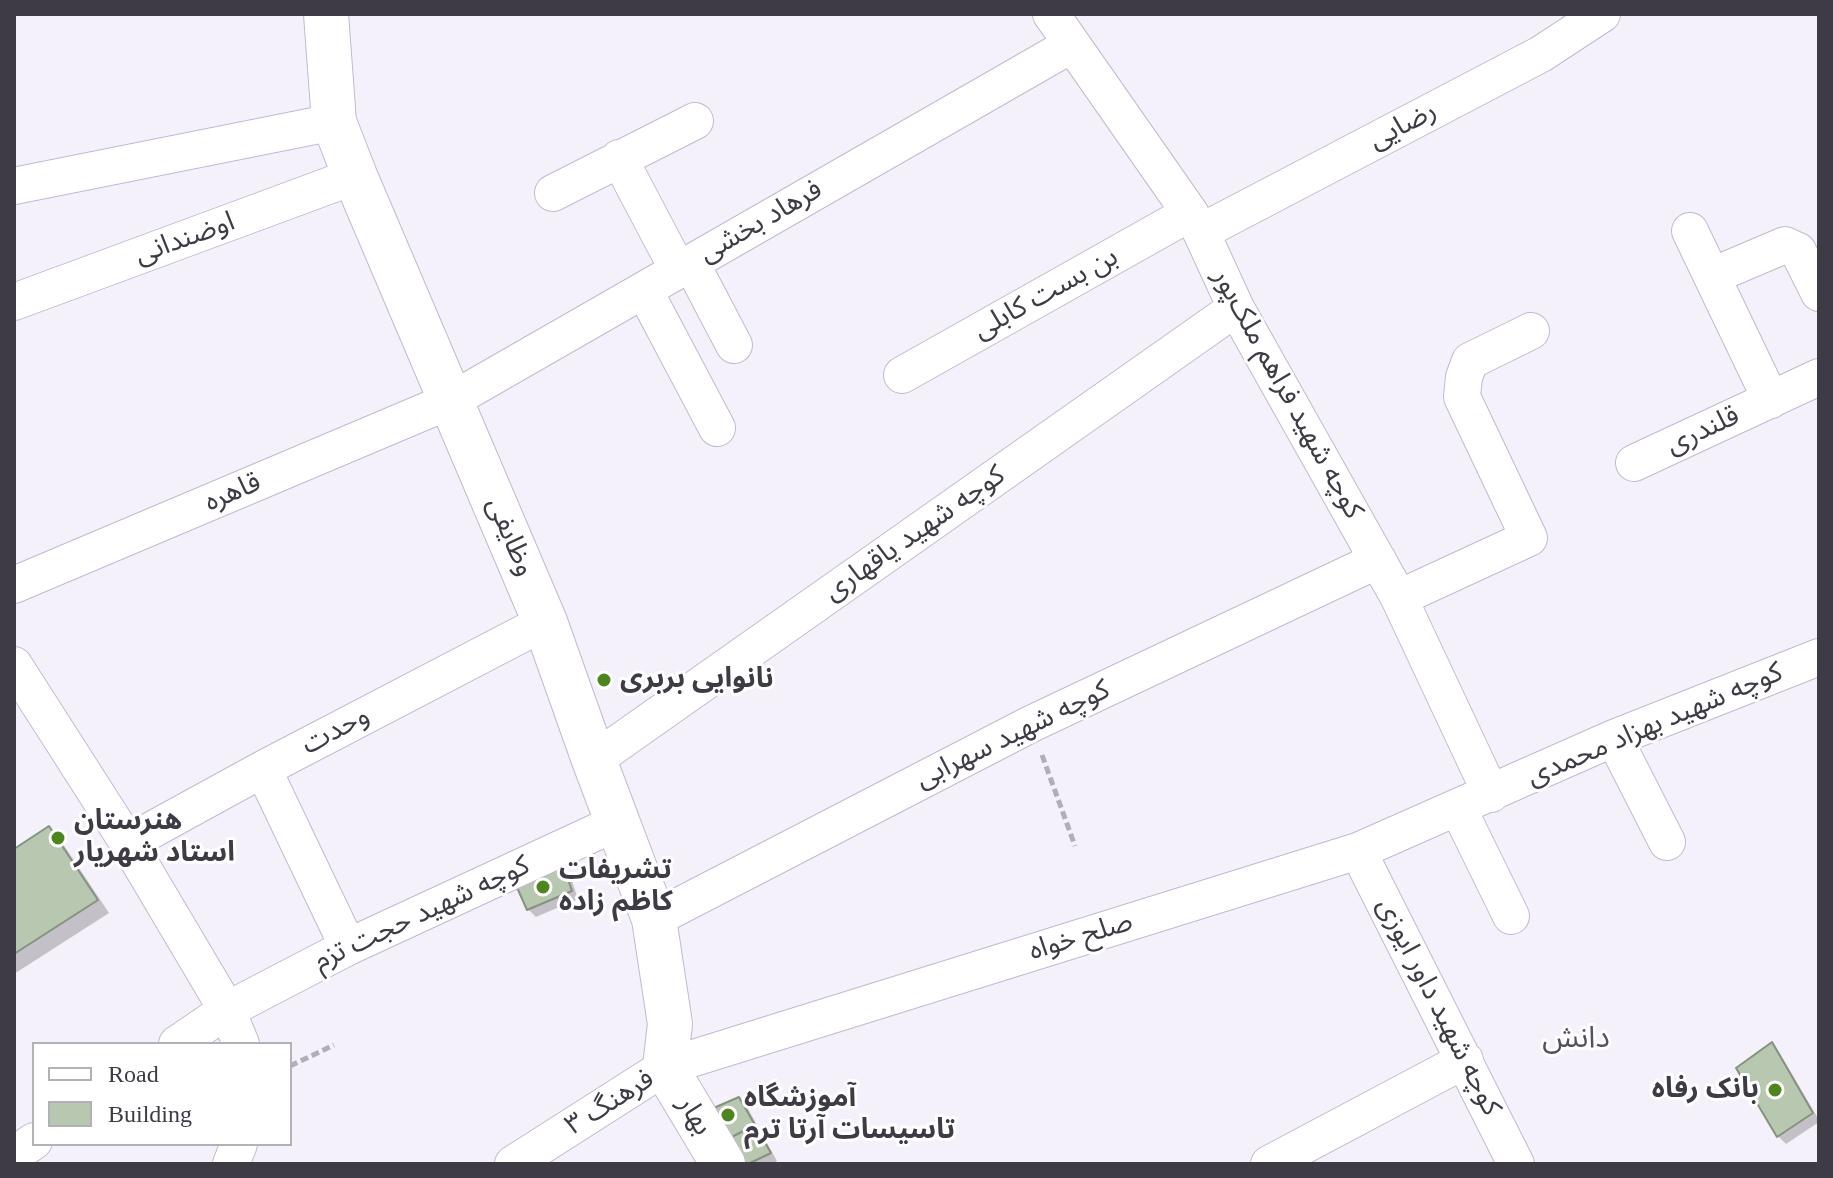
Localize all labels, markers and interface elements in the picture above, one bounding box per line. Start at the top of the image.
street label: رضایی [1363,94,1443,158]
street label: فرهاد بخشی [693,173,829,271]
street label: اوضندانی [130,205,240,273]
street label: بن بست کابلی [968,240,1124,348]
street label: کوچه شهید فراهم ملک‌پور [1204,263,1370,525]
street label: قلندری [1661,400,1745,462]
street label: کوچه شهید یاقهاری [818,459,1012,609]
street label: قاهره [200,466,266,520]
street label: وظایفی [478,492,542,582]
street label: کوچه شهید بهزاد محمدی [1522,656,1788,794]
place label: نانوایی بربری [620,663,774,697]
marker: نانوایی بربری [595,671,613,689]
street label: کوچه شهید سهرابی [911,674,1115,796]
street label: وحدت [296,699,376,763]
place label: هنرستان استاد شهریار [74,805,235,871]
marker: هنرستان استاد شهریار [49,829,67,847]
street label: کوچه شهید حجت تزم [309,849,535,979]
place label: تشریفات کاظم زاده [559,854,673,920]
marker: تشریفات کاظم زاده [534,878,552,896]
street label: کوچه شهید داور ایوزی [1369,892,1507,1122]
street label: صلح خواه [1025,905,1137,969]
district label: دانش [1542,1021,1610,1057]
legend [32,1042,292,1146]
text: Road [108,1061,159,1087]
street label: فرهنگ ۳ [559,1063,661,1143]
place label: بانک رفاه [1652,1073,1759,1107]
marker: بانک رفاه [1766,1081,1784,1099]
place label: آموزشگاه تاسیسات آرتا ترم [744,1082,955,1148]
street label: بهار [669,1090,719,1142]
text: Building [108,1101,192,1127]
marker: آموزشگاه تاسیسات آرتا ترم [719,1106,737,1124]

